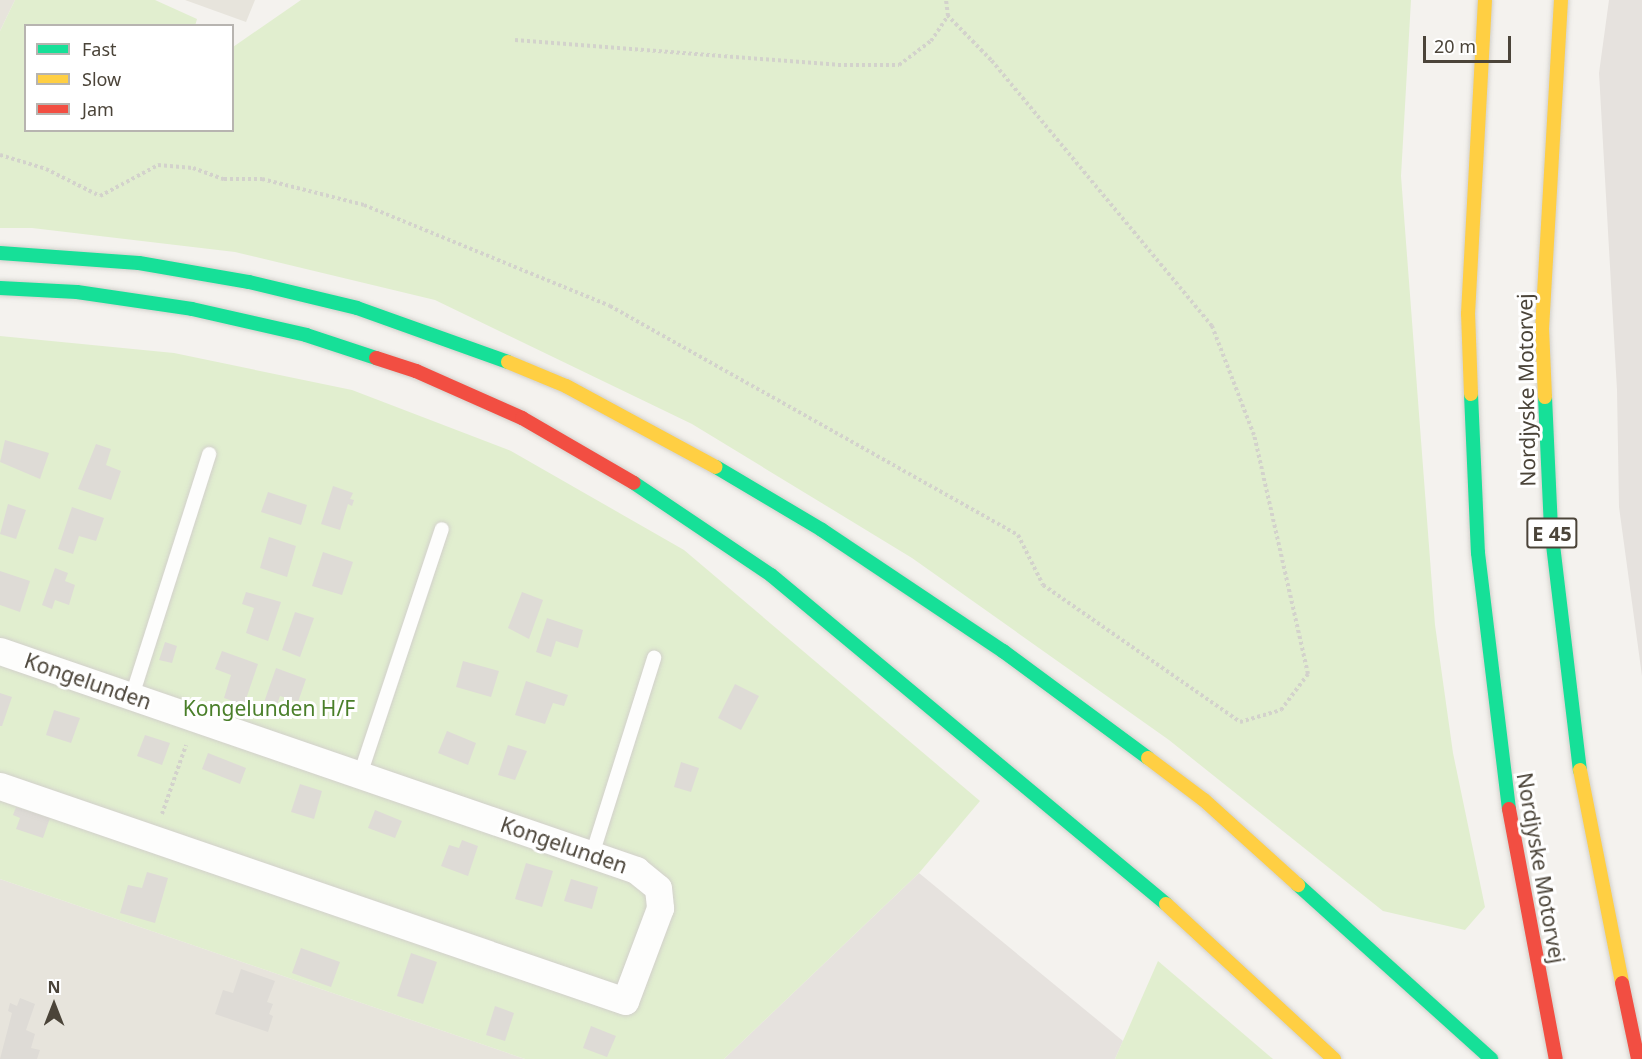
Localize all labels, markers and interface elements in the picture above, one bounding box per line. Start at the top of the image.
legend [24,24,234,132]
scale bar [1426,24,1514,62]
text: 20 m [1434,34,1476,58]
text: Fast [82,37,117,61]
text: Slow [82,67,121,91]
text: Jam [82,97,114,121]
street label: Nordjyske Motorvej [1512,293,1540,487]
road number: E 45 [1525,516,1579,550]
street label: Kongelunden [21,648,155,714]
park label: Kongelunden H/F [183,695,355,721]
street label: Nordjyske Motorvej [1512,771,1570,965]
street label: Kongelunden [497,812,631,878]
north arrow [24,975,84,1035]
text: N [47,976,61,998]

